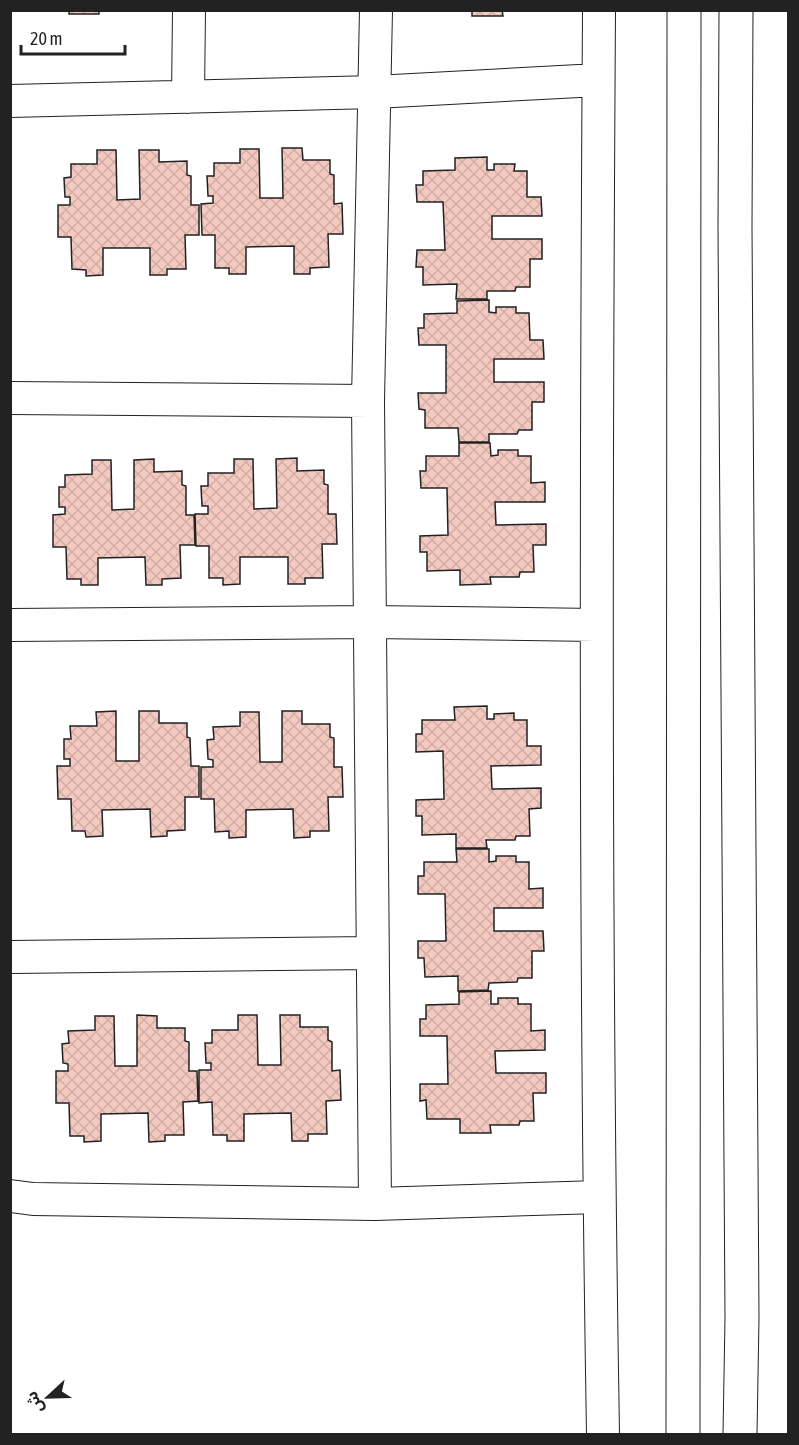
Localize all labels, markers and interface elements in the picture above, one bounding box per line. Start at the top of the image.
scale bar [21,18,124,56]
text: 20 m [30,28,62,49]
north arrow [18,1367,78,1427]
text: ش [22,1389,47,1416]

